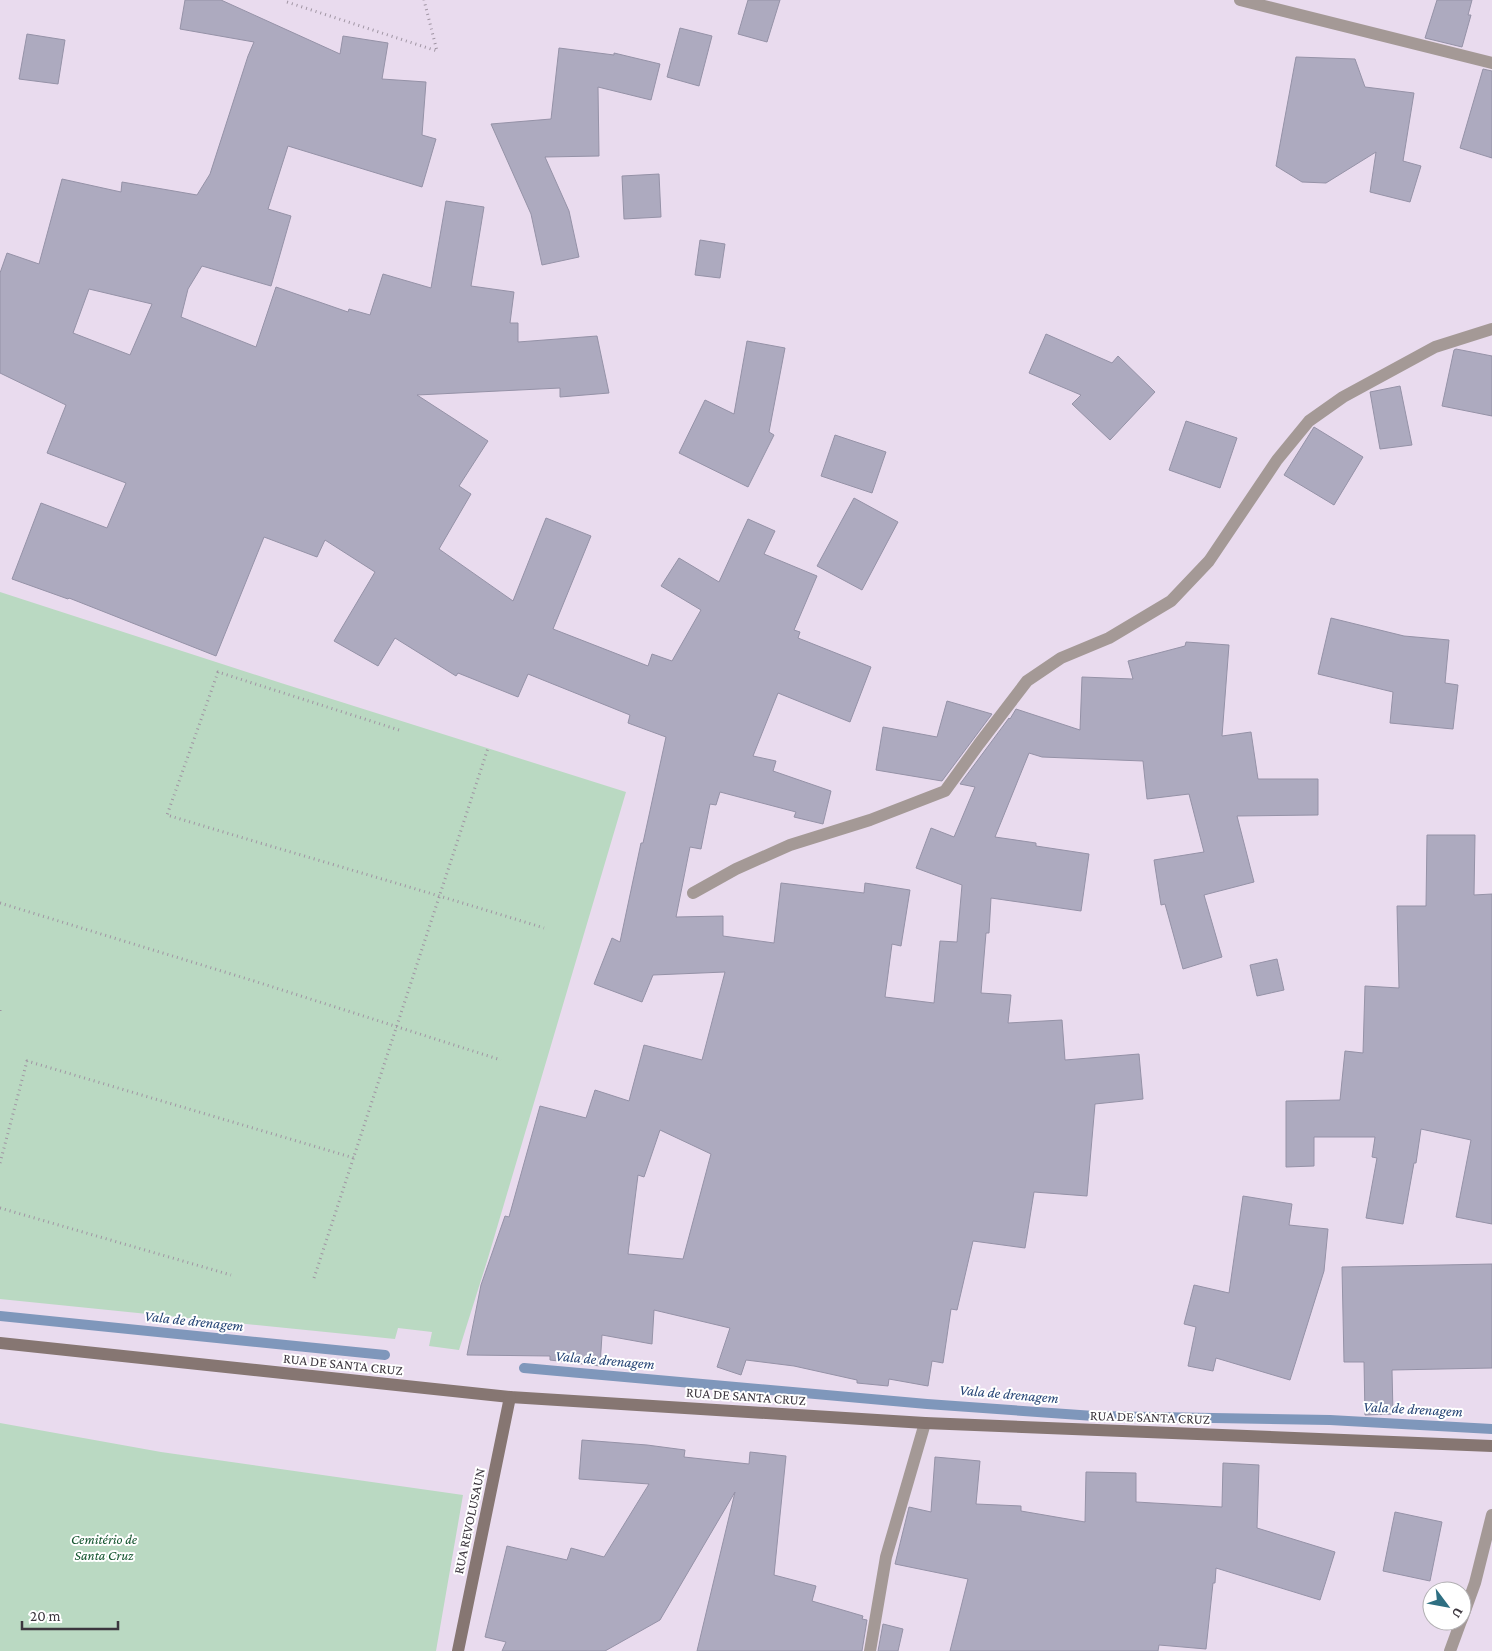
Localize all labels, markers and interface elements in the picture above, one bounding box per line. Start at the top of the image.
water label: Vala de drenagem [144,1308,244,1335]
water label: Vala de drenagem [555,1348,655,1373]
street label: RUA DE SANTA CRUZ [282,1350,404,1378]
water label: Vala de drenagem [959,1382,1059,1407]
street label: RUA DE SANTA CRUZ [686,1384,806,1408]
water label: Vala de drenagem [1363,1398,1463,1421]
street label: RUA DE SANTA CRUZ [1090,1407,1210,1427]
street label: RUA REVOLUSAUN [450,1467,488,1575]
park label: Cemitério de Santa Cruz [71,1531,138,1563]
north arrow [1422,1581,1472,1631]
scale bar [22,1598,119,1630]
text: U [1448,1605,1467,1622]
text: 20 m [30,1608,61,1624]

